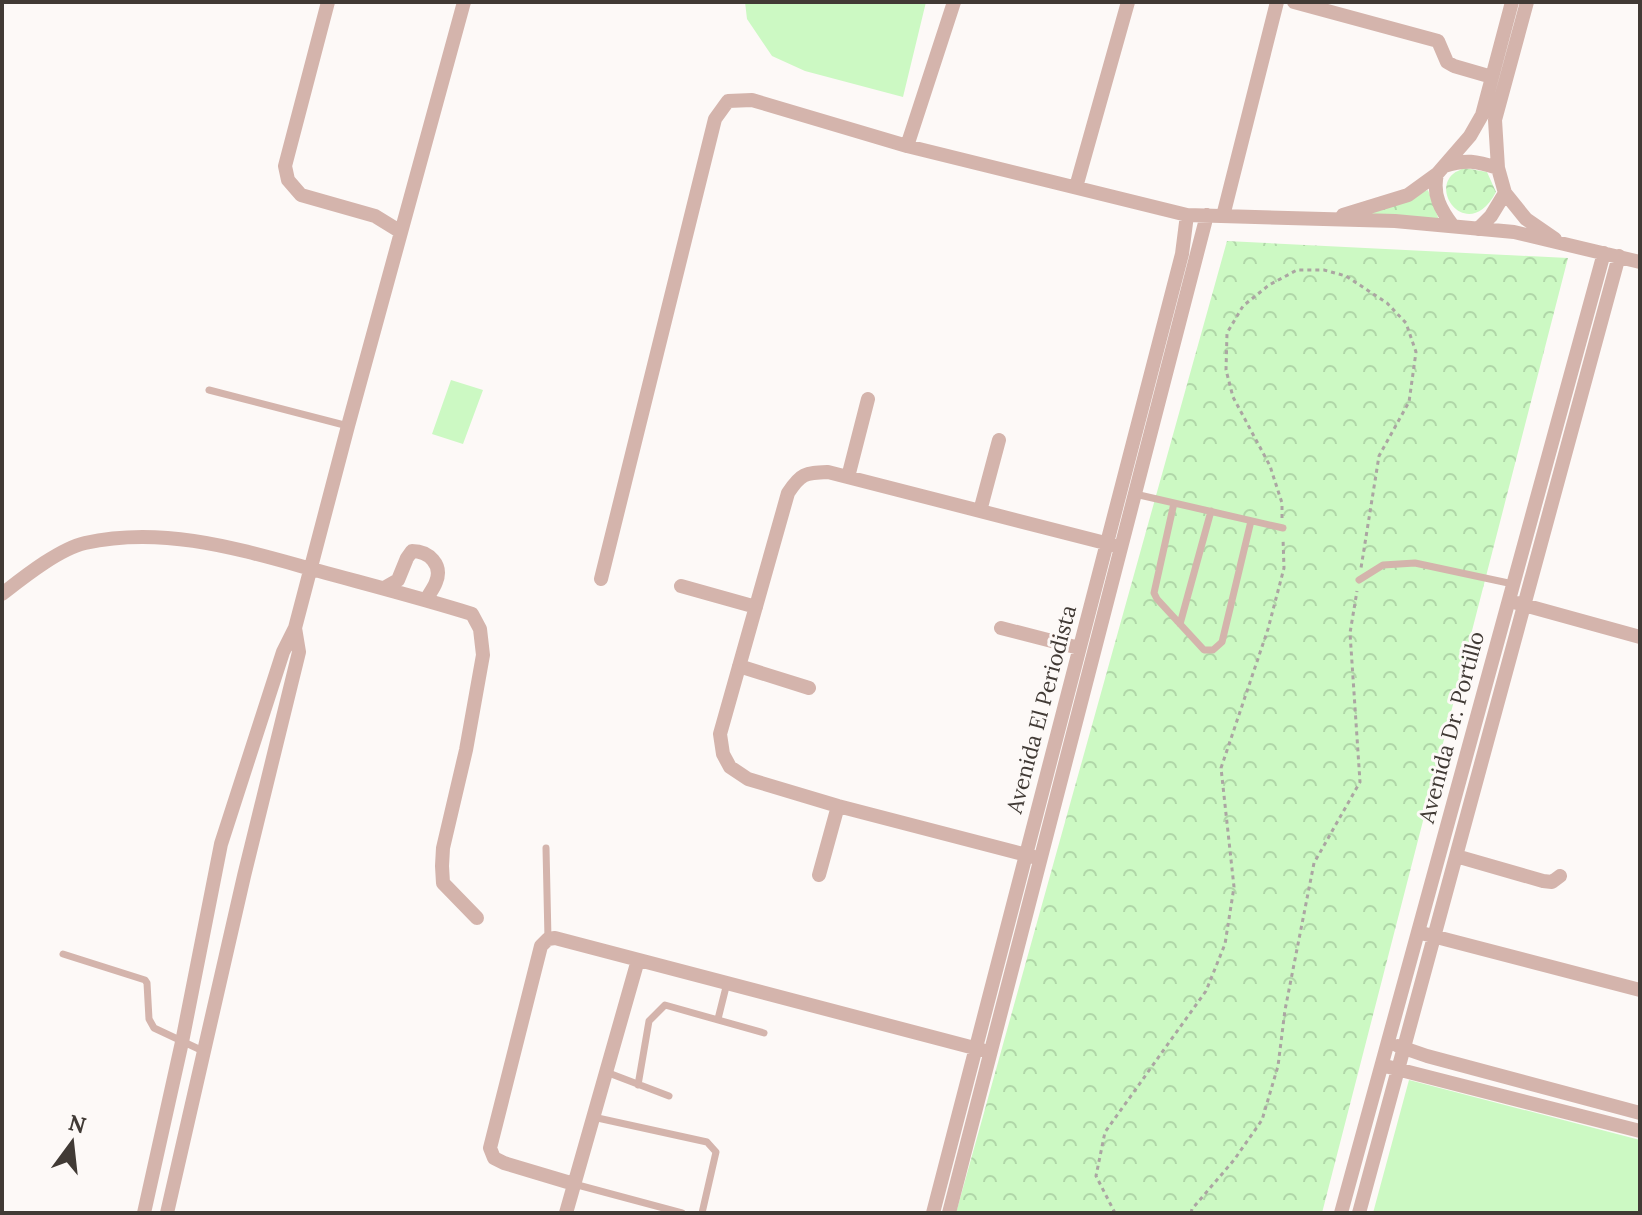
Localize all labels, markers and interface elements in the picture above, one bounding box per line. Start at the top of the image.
street label: Avenida El Periodista [999,602,1082,817]
street label: Avenida Dr. Portillo [1412,628,1490,827]
north arrow [32,1103,112,1183]
text: N [65,1108,89,1139]

